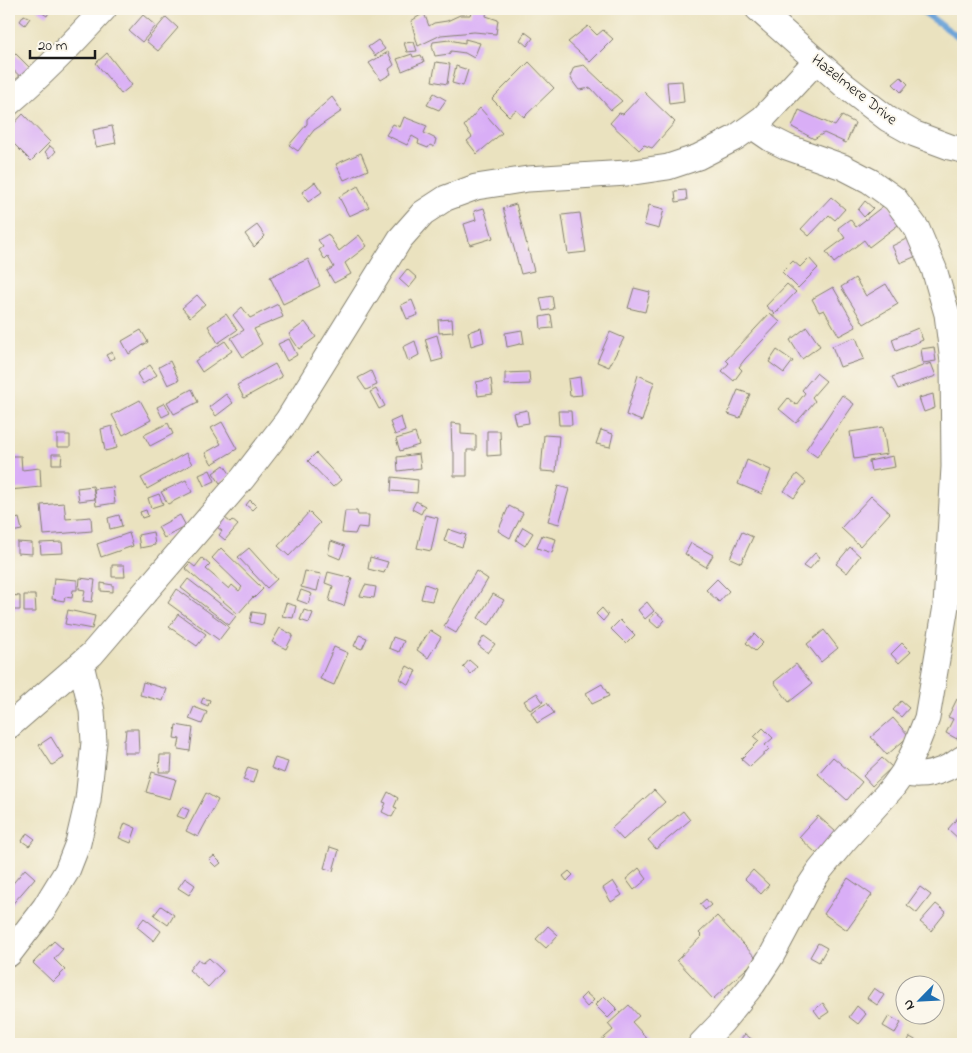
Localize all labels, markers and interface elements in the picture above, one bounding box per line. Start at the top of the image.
scale bar [30,28,95,60]
text: 20 m [38,35,68,57]
street label: Hazelmere Drive [806,49,903,132]
north arrow [894,976,944,1026]
text: N [898,996,921,1013]

